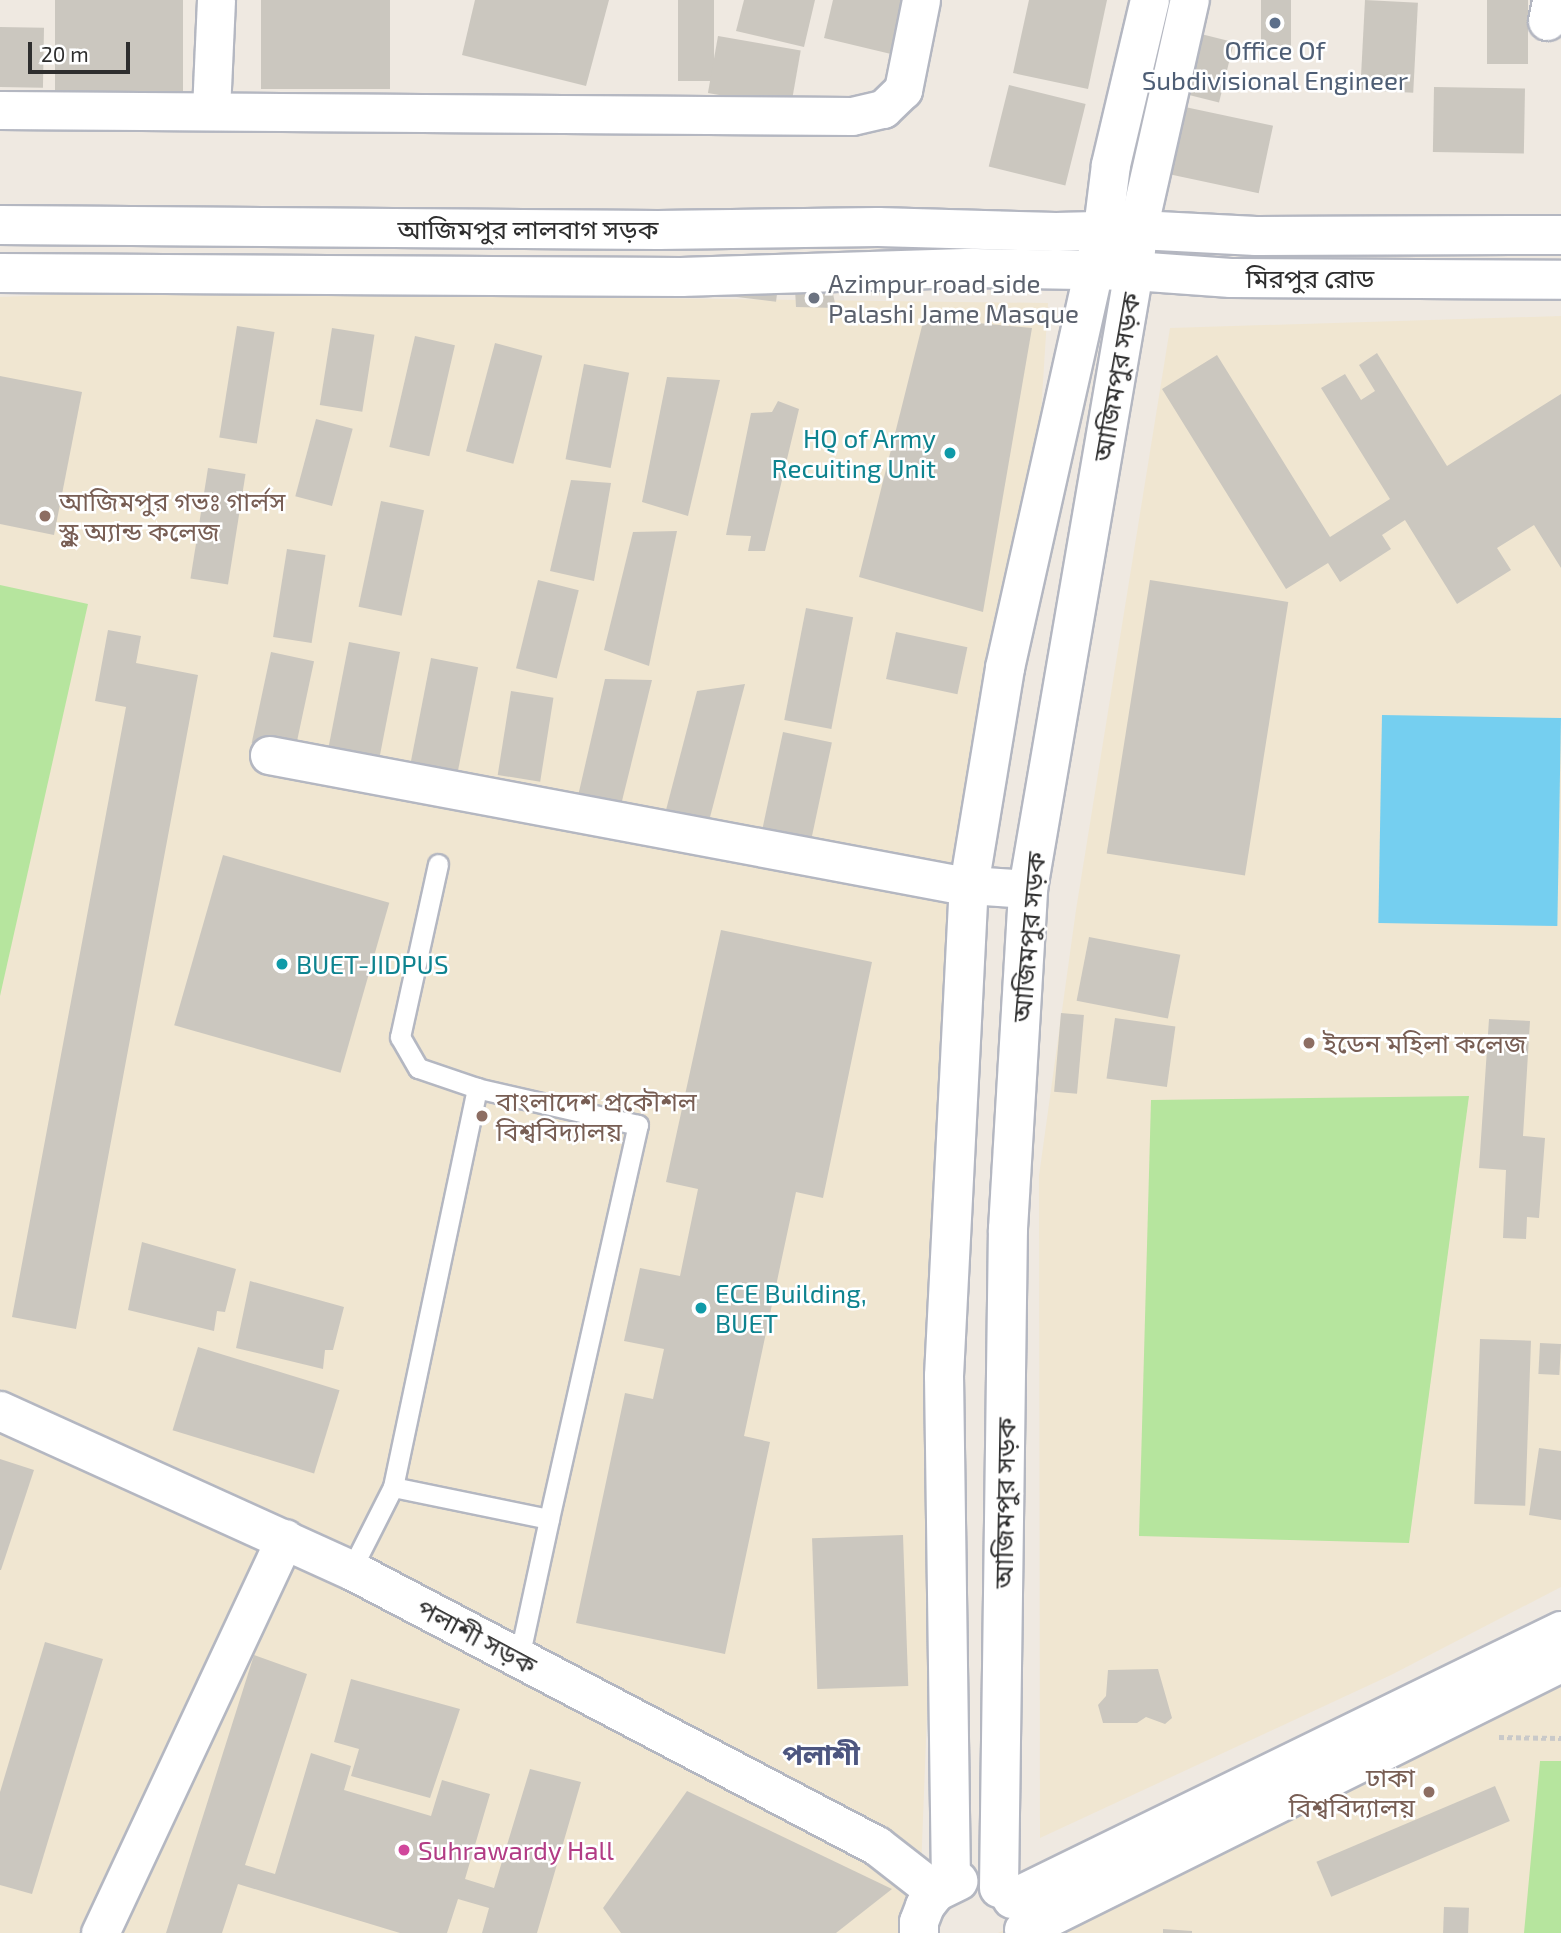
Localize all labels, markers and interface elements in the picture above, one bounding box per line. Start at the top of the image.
marker: Office Of Subdivisional Engineer [1267,15,1283,31]
scale bar [32,28,133,72]
place label: Office Of Subdivisional Engineer [1141,34,1409,96]
text: 20 m [41,41,89,66]
street label: আজিমপুর লালবাগ সড়ক [398,213,658,245]
street label: মিরপুর রোড [1246,262,1374,294]
place label: Azimpur road side Palashi Jame Masque [828,267,1080,328]
marker: Azimpur road side Palashi Jame Masque [806,290,822,306]
street label: আজিমপুর সড়ক [1086,290,1146,464]
place label: HQ of Army Recuiting Unit [772,422,936,484]
marker: HQ of Army Recuiting Unit [942,445,958,461]
place label: আজিমপুর গভঃ গার্লস স্কুল অ্যান্ড কলেজ [59,485,285,546]
marker: আজিমপুর গভঃ গার্লস স্কুল অ্যান্ড কলেজ [37,508,53,524]
street label: আজিমপুর সড়ক [1005,850,1051,1024]
place label: BUET-JIDPUS [296,948,448,980]
marker: BUET-JIDPUS [274,956,290,972]
place label: ইডেন মহিলা কলেজ [1323,1027,1526,1059]
marker: ইডেন মহিলা কলেজ [1301,1035,1317,1051]
place label: বাংলাদেশ প্রকৌশল বিশ্ববিদ্যালয় [496,1085,697,1146]
marker: বাংলাদেশ প্রকৌশল বিশ্ববিদ্যালয় [474,1108,490,1124]
place label: ECE Building, BUET [715,1277,867,1338]
marker: ECE Building, BUET [693,1300,709,1316]
street label: আজিমপুর সড়ক [987,1417,1021,1589]
street label: পলাশী সড়ক [412,1592,542,1680]
district label: পলাশী [782,1737,860,1771]
place label: ঢাকা বিশ্ববিদ্যালয় [1289,1761,1415,1823]
marker: ঢাকা বিশ্ববিদ্যালয় [1421,1784,1437,1800]
place label: Suhrawardy Hall [418,1834,615,1866]
marker: Suhrawardy Hall [396,1842,412,1858]

